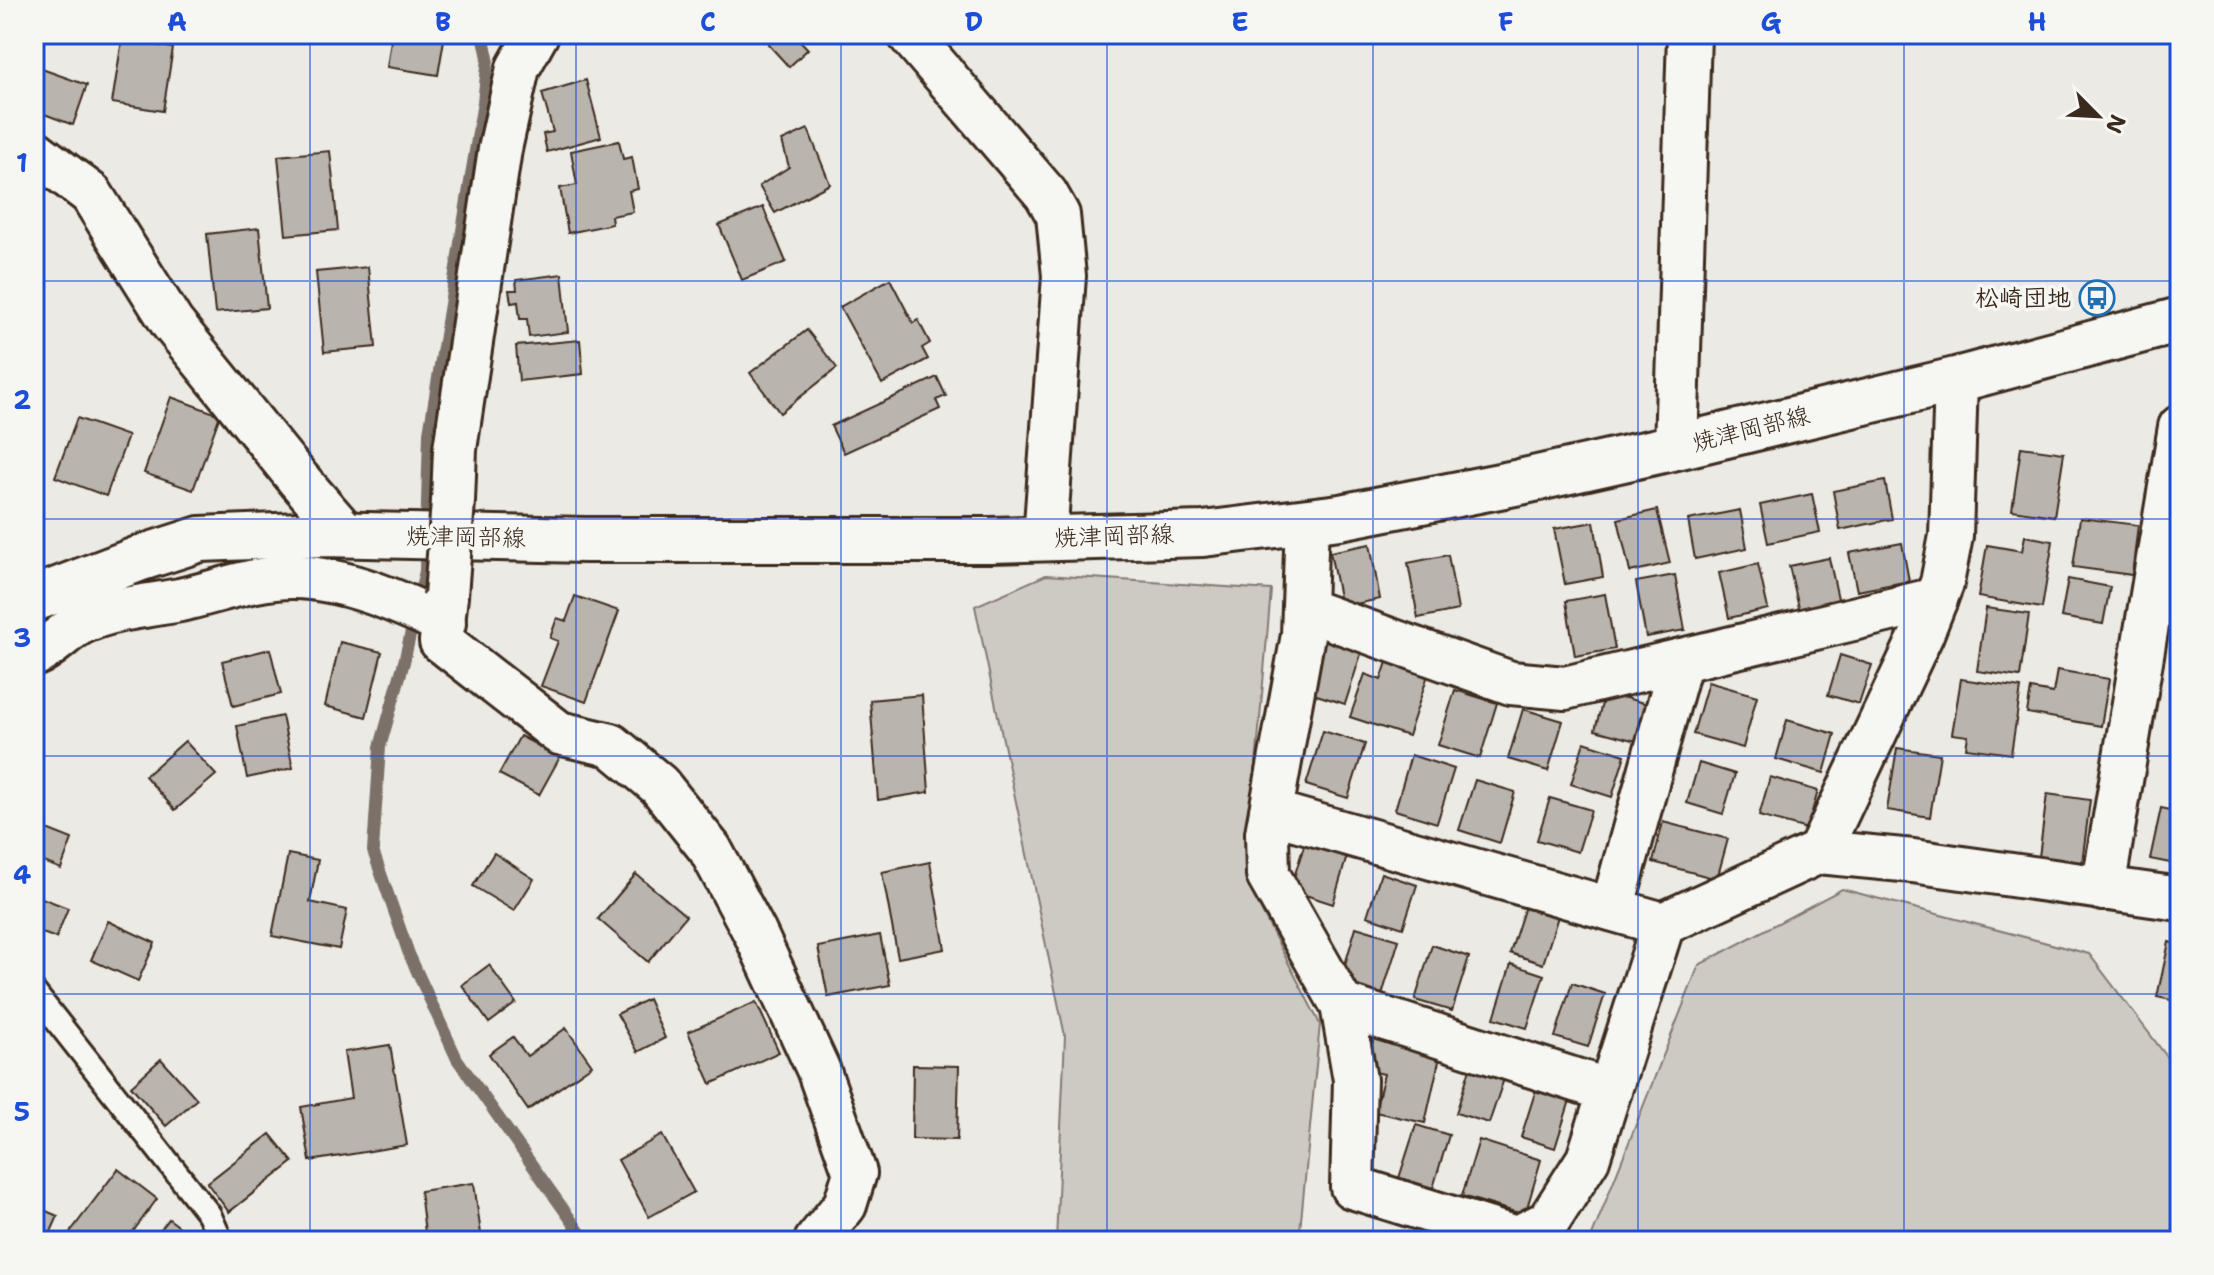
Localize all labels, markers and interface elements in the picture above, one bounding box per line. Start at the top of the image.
text: A [167,4,187,39]
text: B [435,4,451,39]
text: C [700,4,716,39]
text: D [965,4,983,39]
text: E [1231,4,1249,39]
text: F [1498,4,1514,39]
text: G [1761,4,1782,39]
text: H [2028,4,2046,39]
north arrow [2058,76,2138,156]
text: N [2099,110,2133,138]
text: 1 [16,145,28,180]
bus stop icon: 松崎団地 [2078,279,2116,317]
place label: 松崎団地 [1975,282,2071,314]
text: 2 [13,382,31,417]
street label: 焼津岡部線 [1689,399,1813,459]
street label: 焼津岡部線 [1053,518,1175,554]
street label: 焼津岡部線 [406,520,526,554]
text: 3 [13,620,31,655]
text: 4 [13,857,31,892]
text: 5 [14,1094,30,1129]

